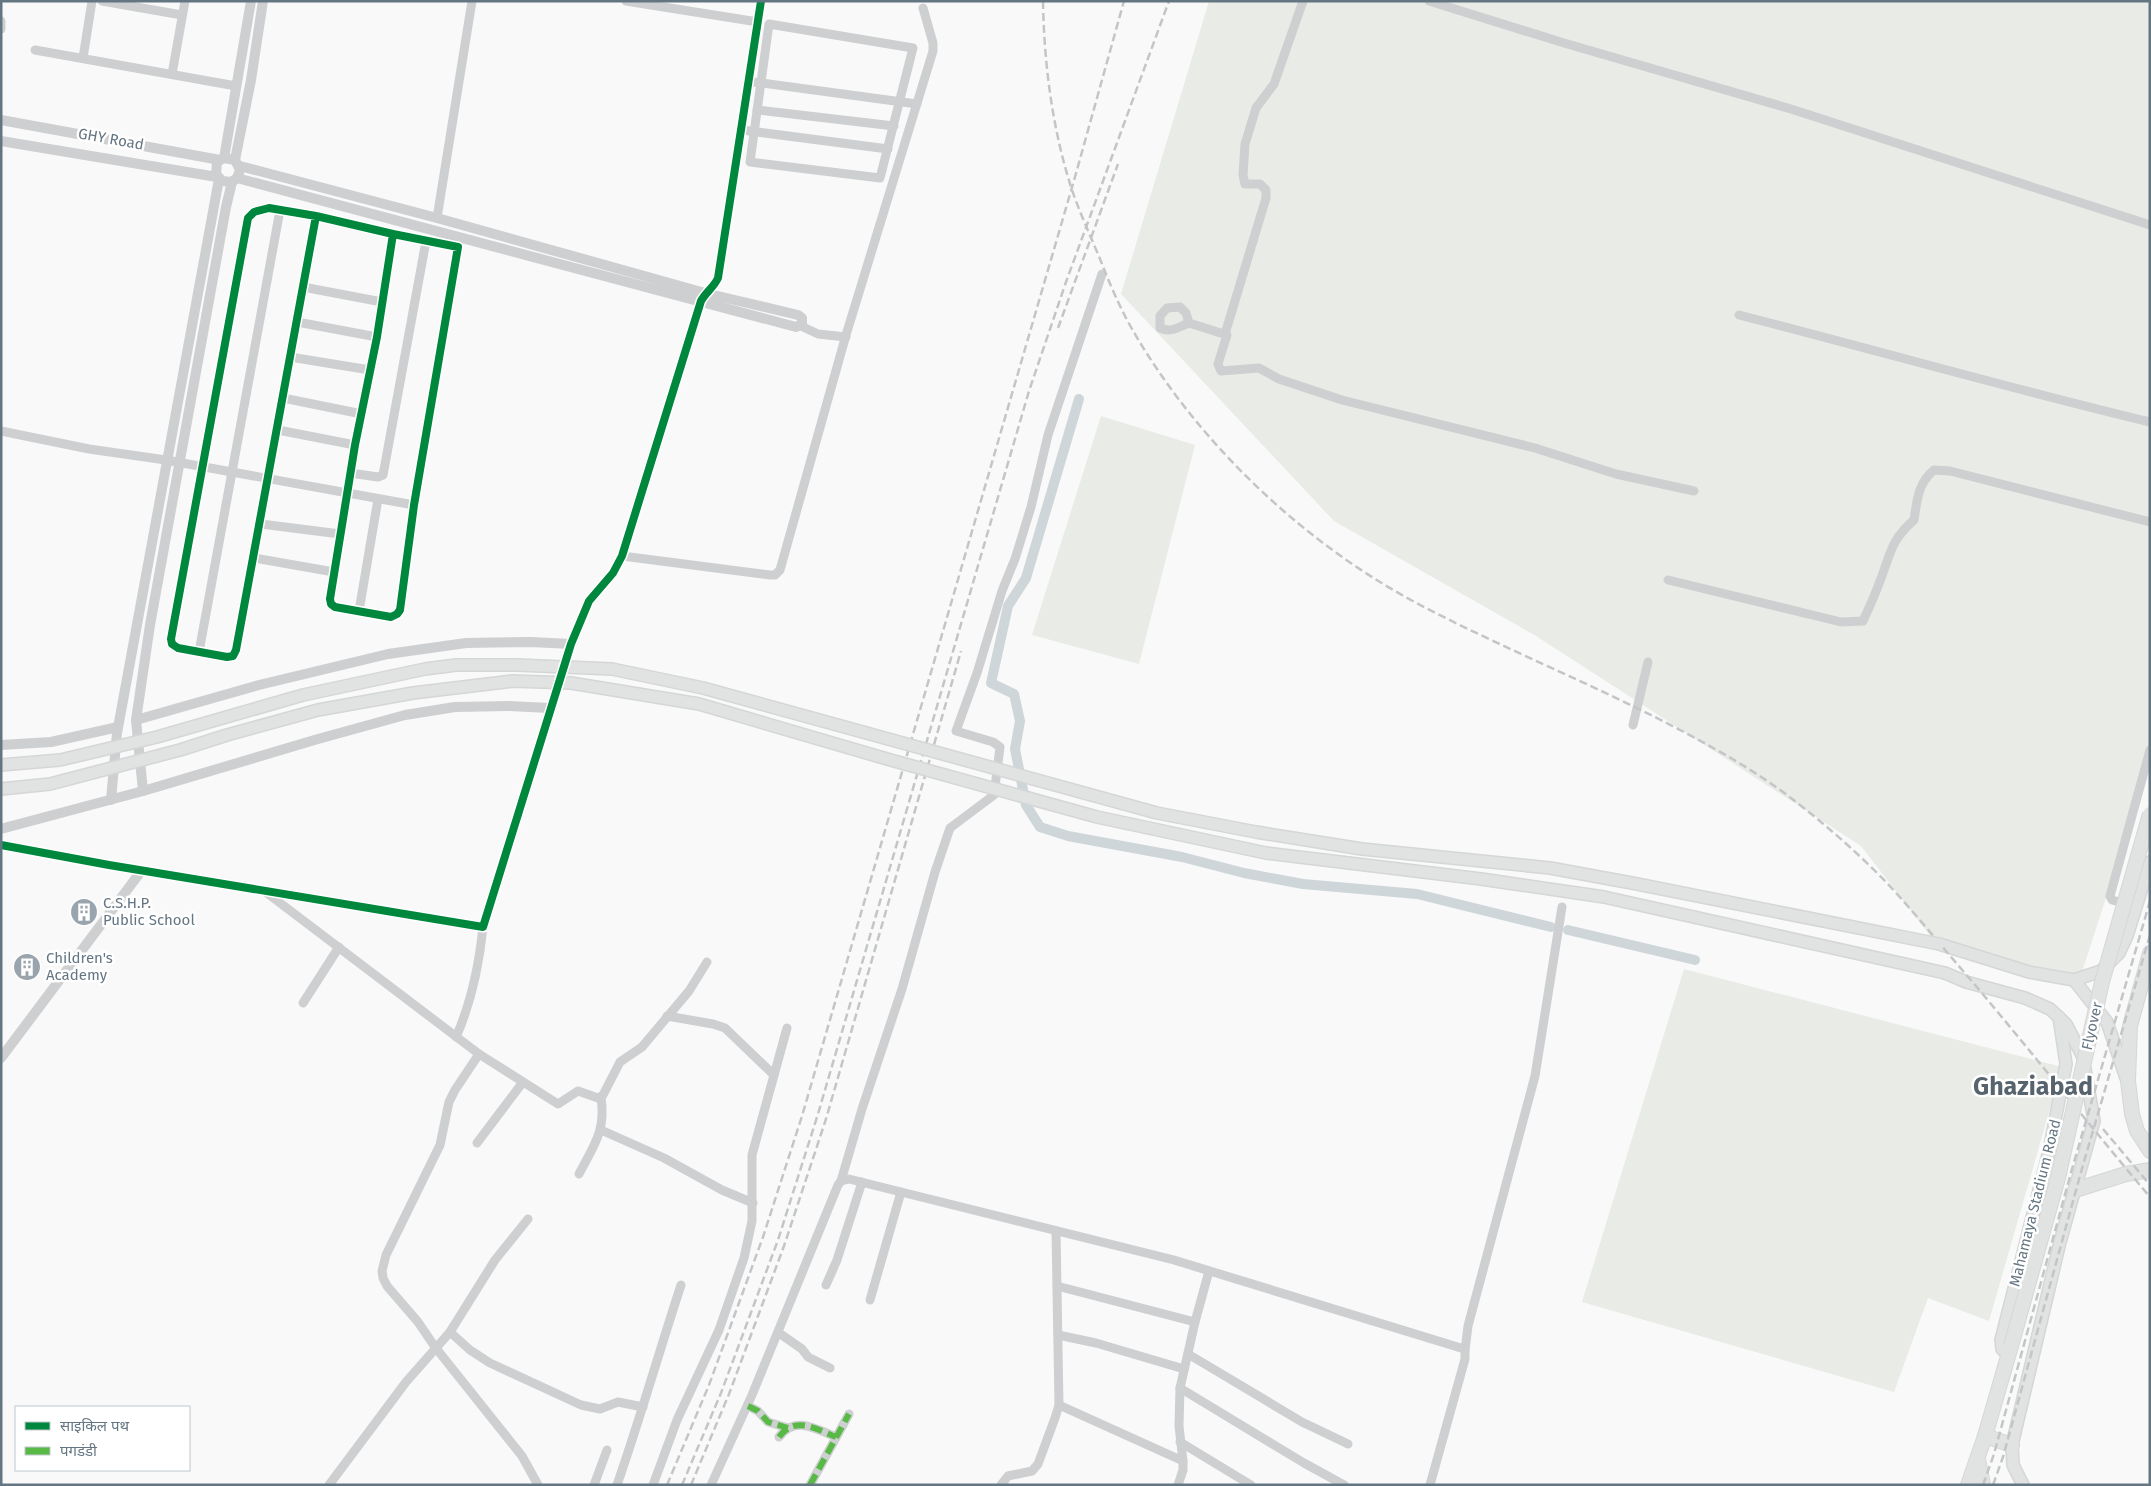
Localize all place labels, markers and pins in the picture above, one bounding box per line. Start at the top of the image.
place label: C.S.H.P. Public School [103,894,195,929]
building icon: C.S.H.P. Public School [69,897,99,927]
place label: Children's Academy [46,949,113,984]
building icon: Children's Academy [12,952,42,982]

